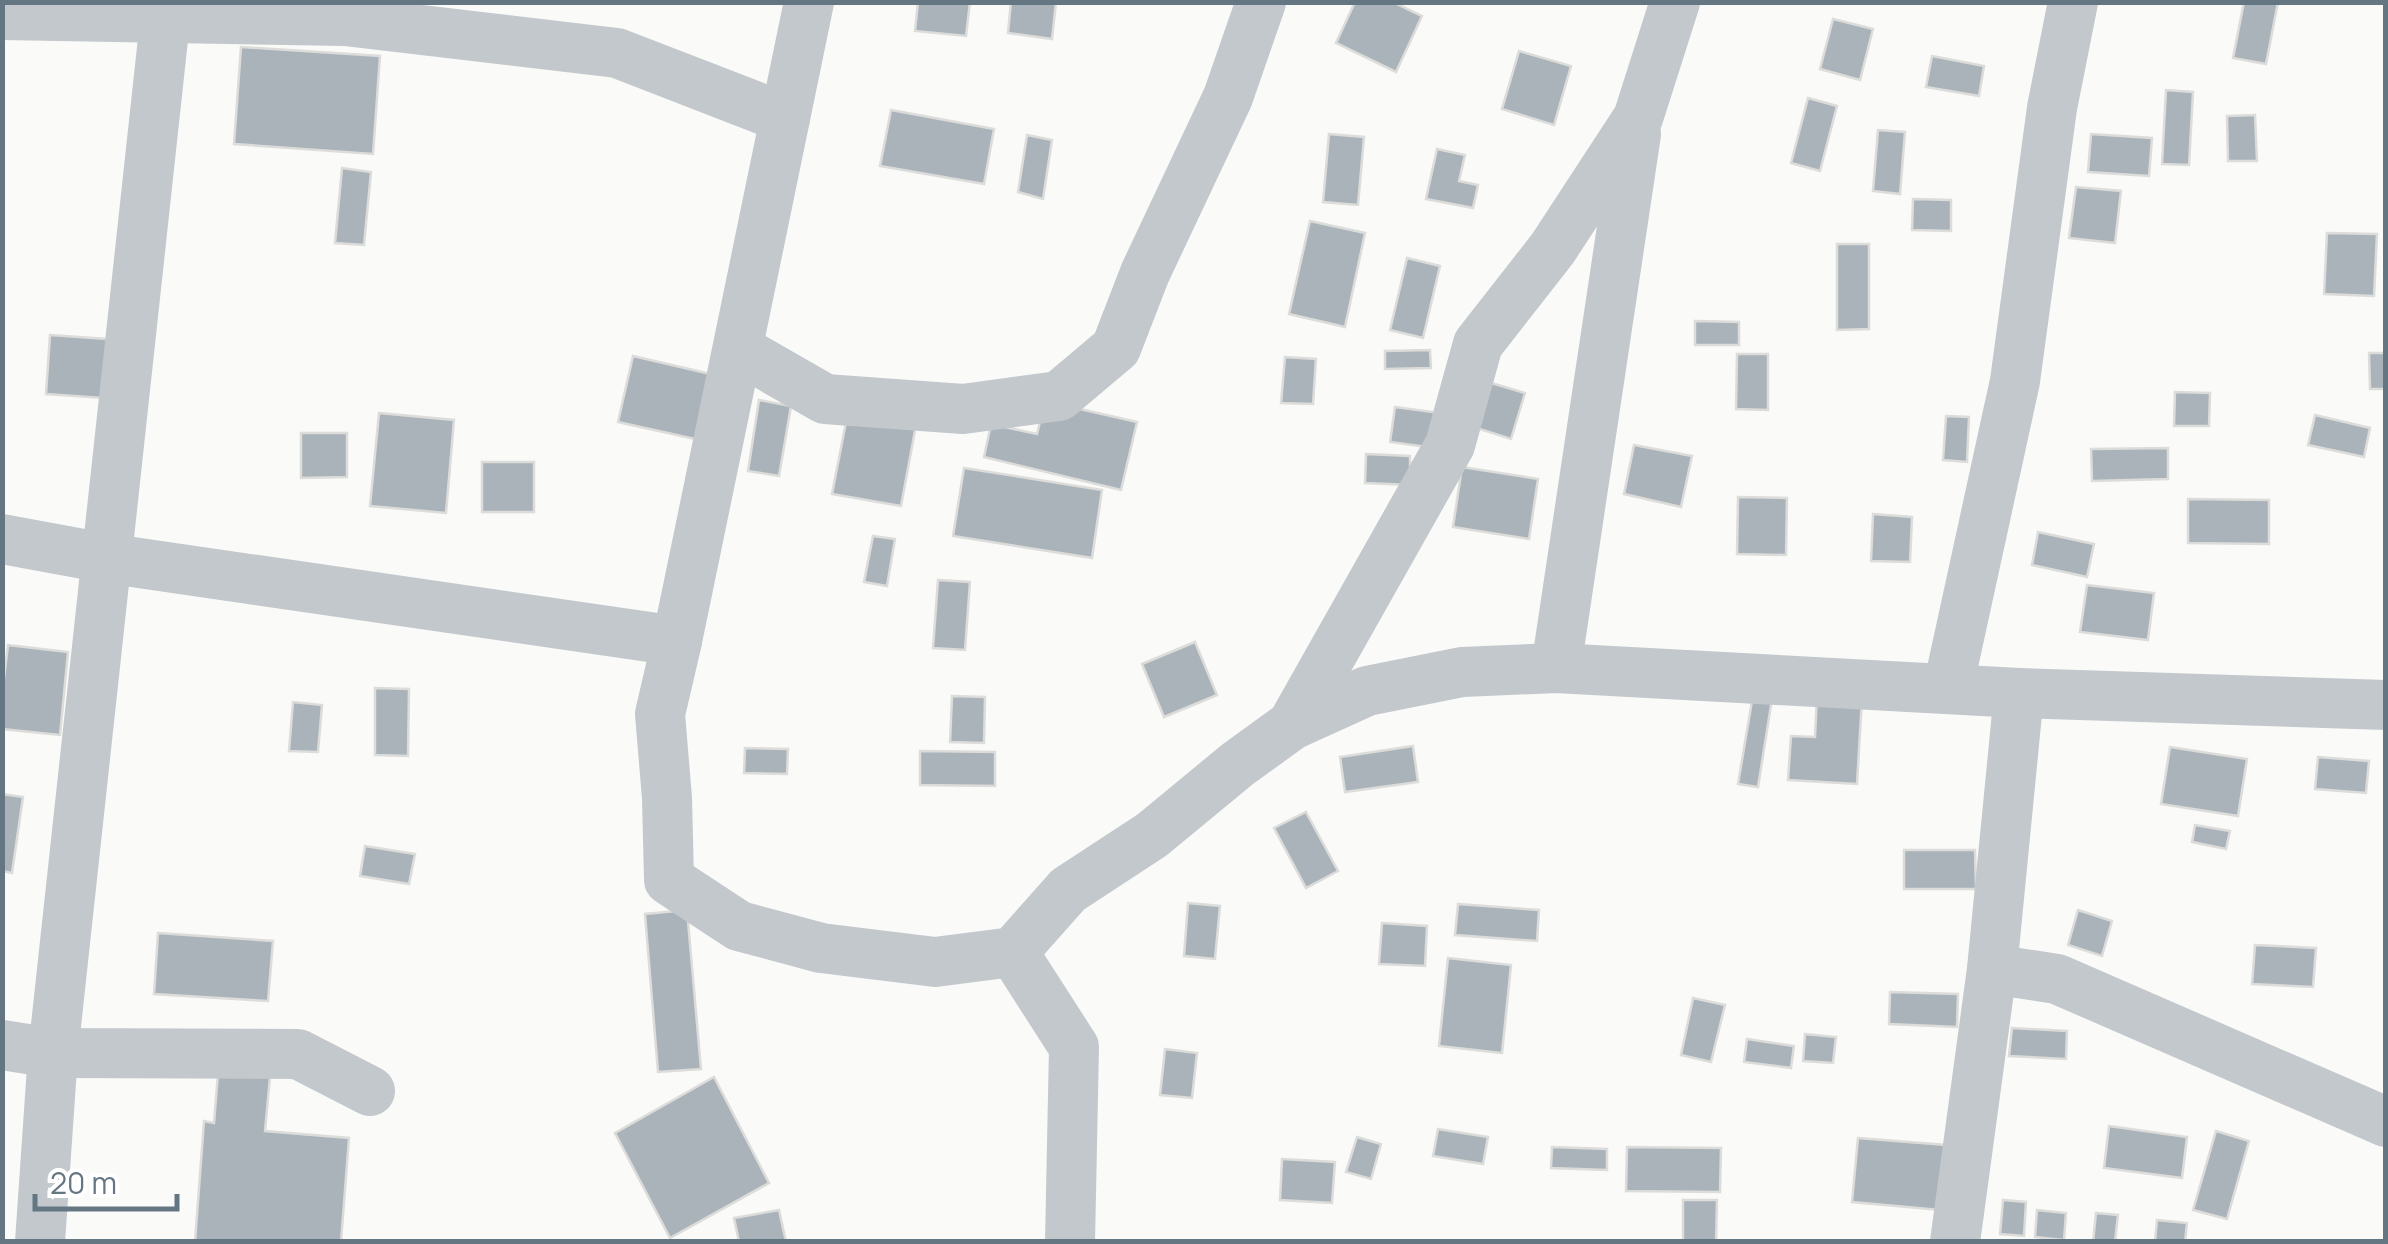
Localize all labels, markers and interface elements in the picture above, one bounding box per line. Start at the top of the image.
scale bar [35,1149,178,1211]
text: 20 m [50,1162,117,1203]

